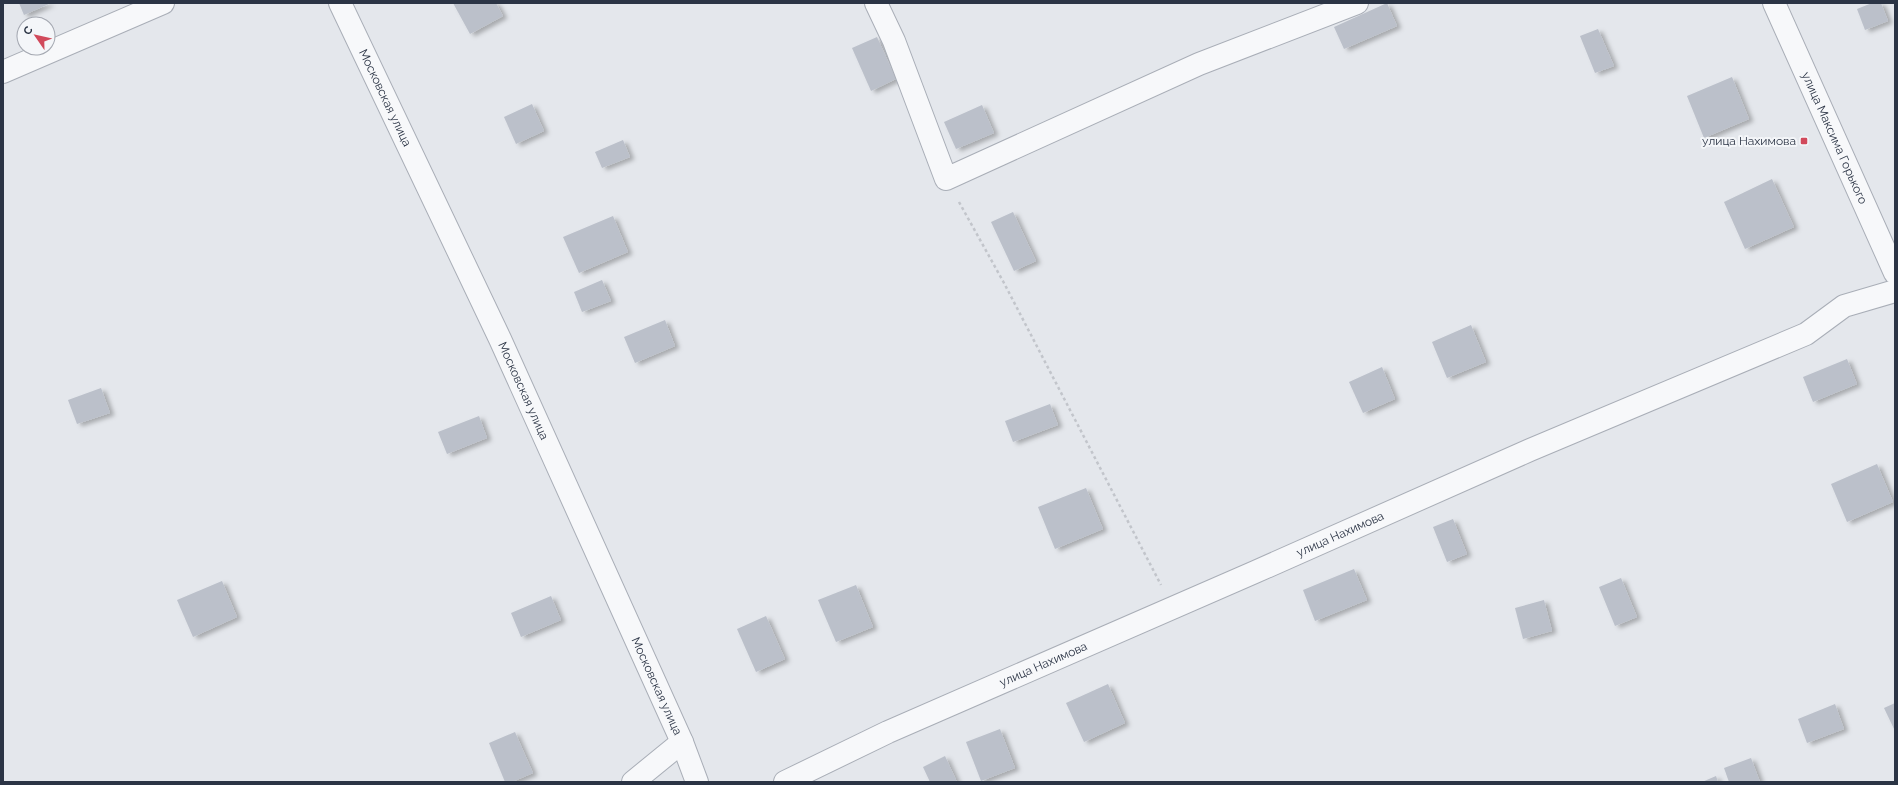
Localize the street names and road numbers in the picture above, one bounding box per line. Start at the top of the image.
street label: Московская улица [356,47,414,149]
street label: улица Максима Горького [1799,70,1870,206]
street label: Московская улица [495,340,552,442]
street label: улица Нахимова [1294,509,1386,560]
street label: Московская улица [629,635,685,737]
street label: улица Нахимова [997,639,1089,689]

